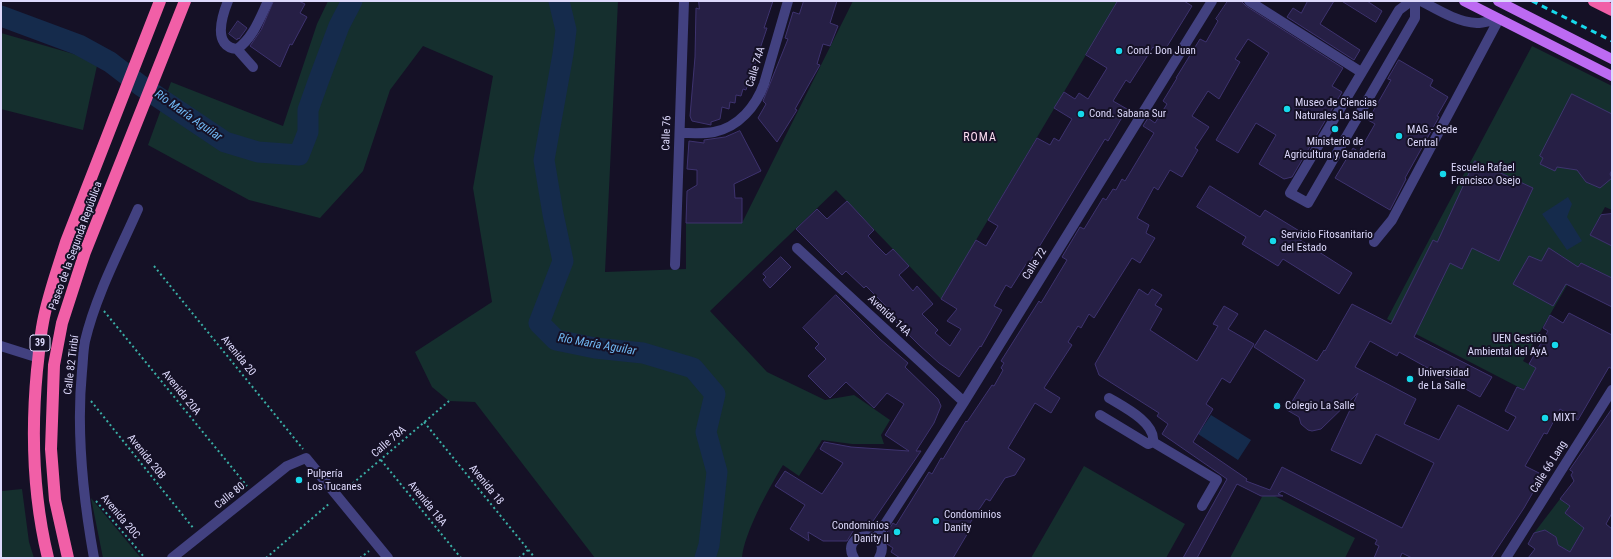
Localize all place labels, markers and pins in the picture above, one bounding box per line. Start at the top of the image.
place label: Cond. Don Juan [1127,44,1196,58]
marker: Cond. Don Juan [1114,46,1124,56]
place label: Museo de Ciencias Naturales La Salle [1295,96,1377,122]
marker: Museo de Ciencias Naturales La Salle [1282,104,1292,114]
place label: Cond. Sabana Sur [1089,107,1166,121]
marker: Cond. Sabana Sur [1076,109,1086,119]
place label: MAG - Sede Central [1407,123,1457,149]
marker: Ministerio de Agricultura y Ganadería [1330,124,1340,134]
marker: MAG - Sede Central [1394,131,1404,141]
place label: Ministerio de Agricultura y Ganadería [1284,135,1386,161]
place label: Escuela Rafael Francisco Osejo [1451,161,1520,187]
marker: Escuela Rafael Francisco Osejo [1438,169,1448,179]
place label: Servicio Fitosanitario del Estado [1281,228,1373,254]
marker: Servicio Fitosanitario del Estado [1268,236,1278,246]
place label: UEN Gestión Ambiental del AyA [1468,332,1547,358]
marker: UEN Gestión Ambiental del AyA [1550,340,1560,350]
place label: Universidad de La Salle [1418,366,1469,392]
marker: Universidad de La Salle [1405,374,1415,384]
place label: Colegio La Salle [1285,399,1355,413]
marker: Colegio La Salle [1272,401,1282,411]
place label: MIXT [1553,411,1576,425]
marker: MIXT [1540,413,1550,423]
place label: Pulpería Los Tucanes [307,467,362,493]
marker: Pulpería Los Tucanes [294,475,304,485]
place label: Condominios Danity [944,508,1001,534]
marker: Condominios Danity [931,516,941,526]
place label: Condominios Danity II [832,519,889,545]
marker: Condominios Danity II [892,527,902,537]

